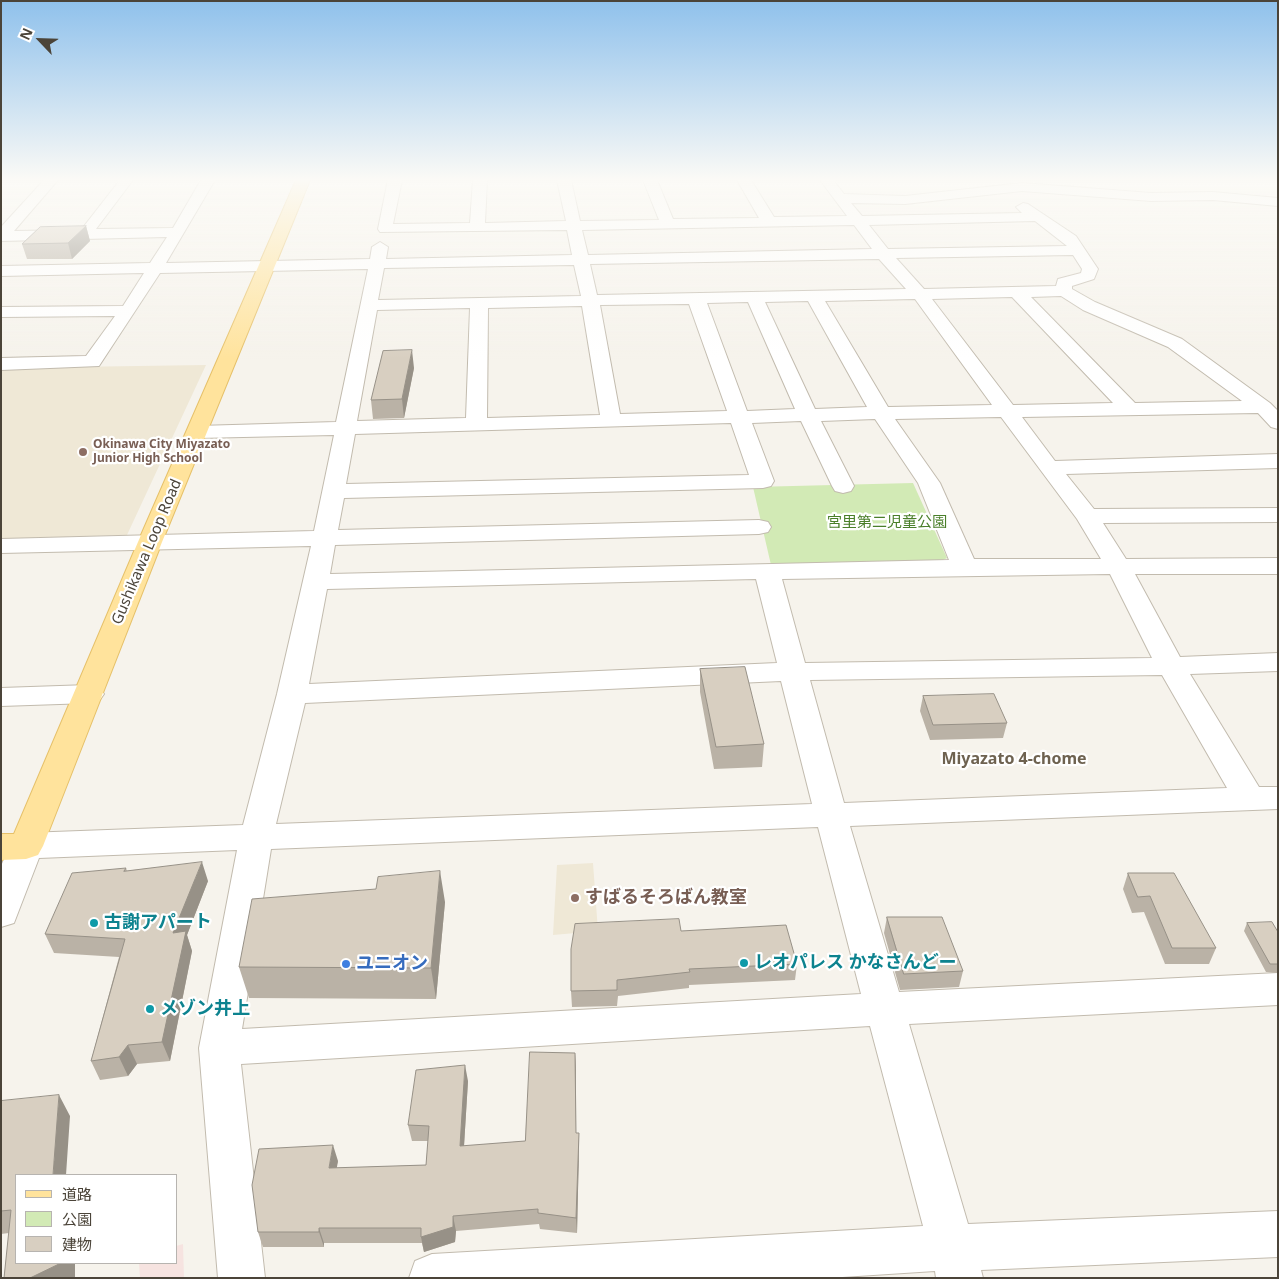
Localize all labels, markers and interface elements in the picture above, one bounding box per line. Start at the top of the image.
north arrow [15,15,65,65]
text: N [15,25,37,43]
place label: Okinawa City Miyazato Junior High School [93,438,230,466]
marker: Okinawa City Miyazato Junior High School [77,446,89,458]
street label: Gushikawa Loop Road [108,477,186,627]
park label: 宮里第二児童公園 [827,514,947,532]
district label: Miyazato 4-chome [941,749,1087,769]
place label: すばるそろばん教室 [585,887,747,909]
marker: すばるそろばん教室 [569,892,581,904]
place label: 古謝アパート [104,912,212,934]
marker: 古謝アパート [88,917,100,929]
place label: レオパレス かなさんどー [754,952,957,974]
place label: ユニオン [356,953,428,975]
marker: レオパレス かなさんどー [738,957,750,969]
marker: ユニオン [340,958,352,970]
place label: メゾン井上 [160,998,250,1020]
marker: メゾン井上 [144,1003,156,1015]
legend [15,1174,178,1264]
text: 道路 [62,1184,92,1204]
text: 公園 [62,1209,92,1229]
text: 建物 [62,1234,92,1254]

